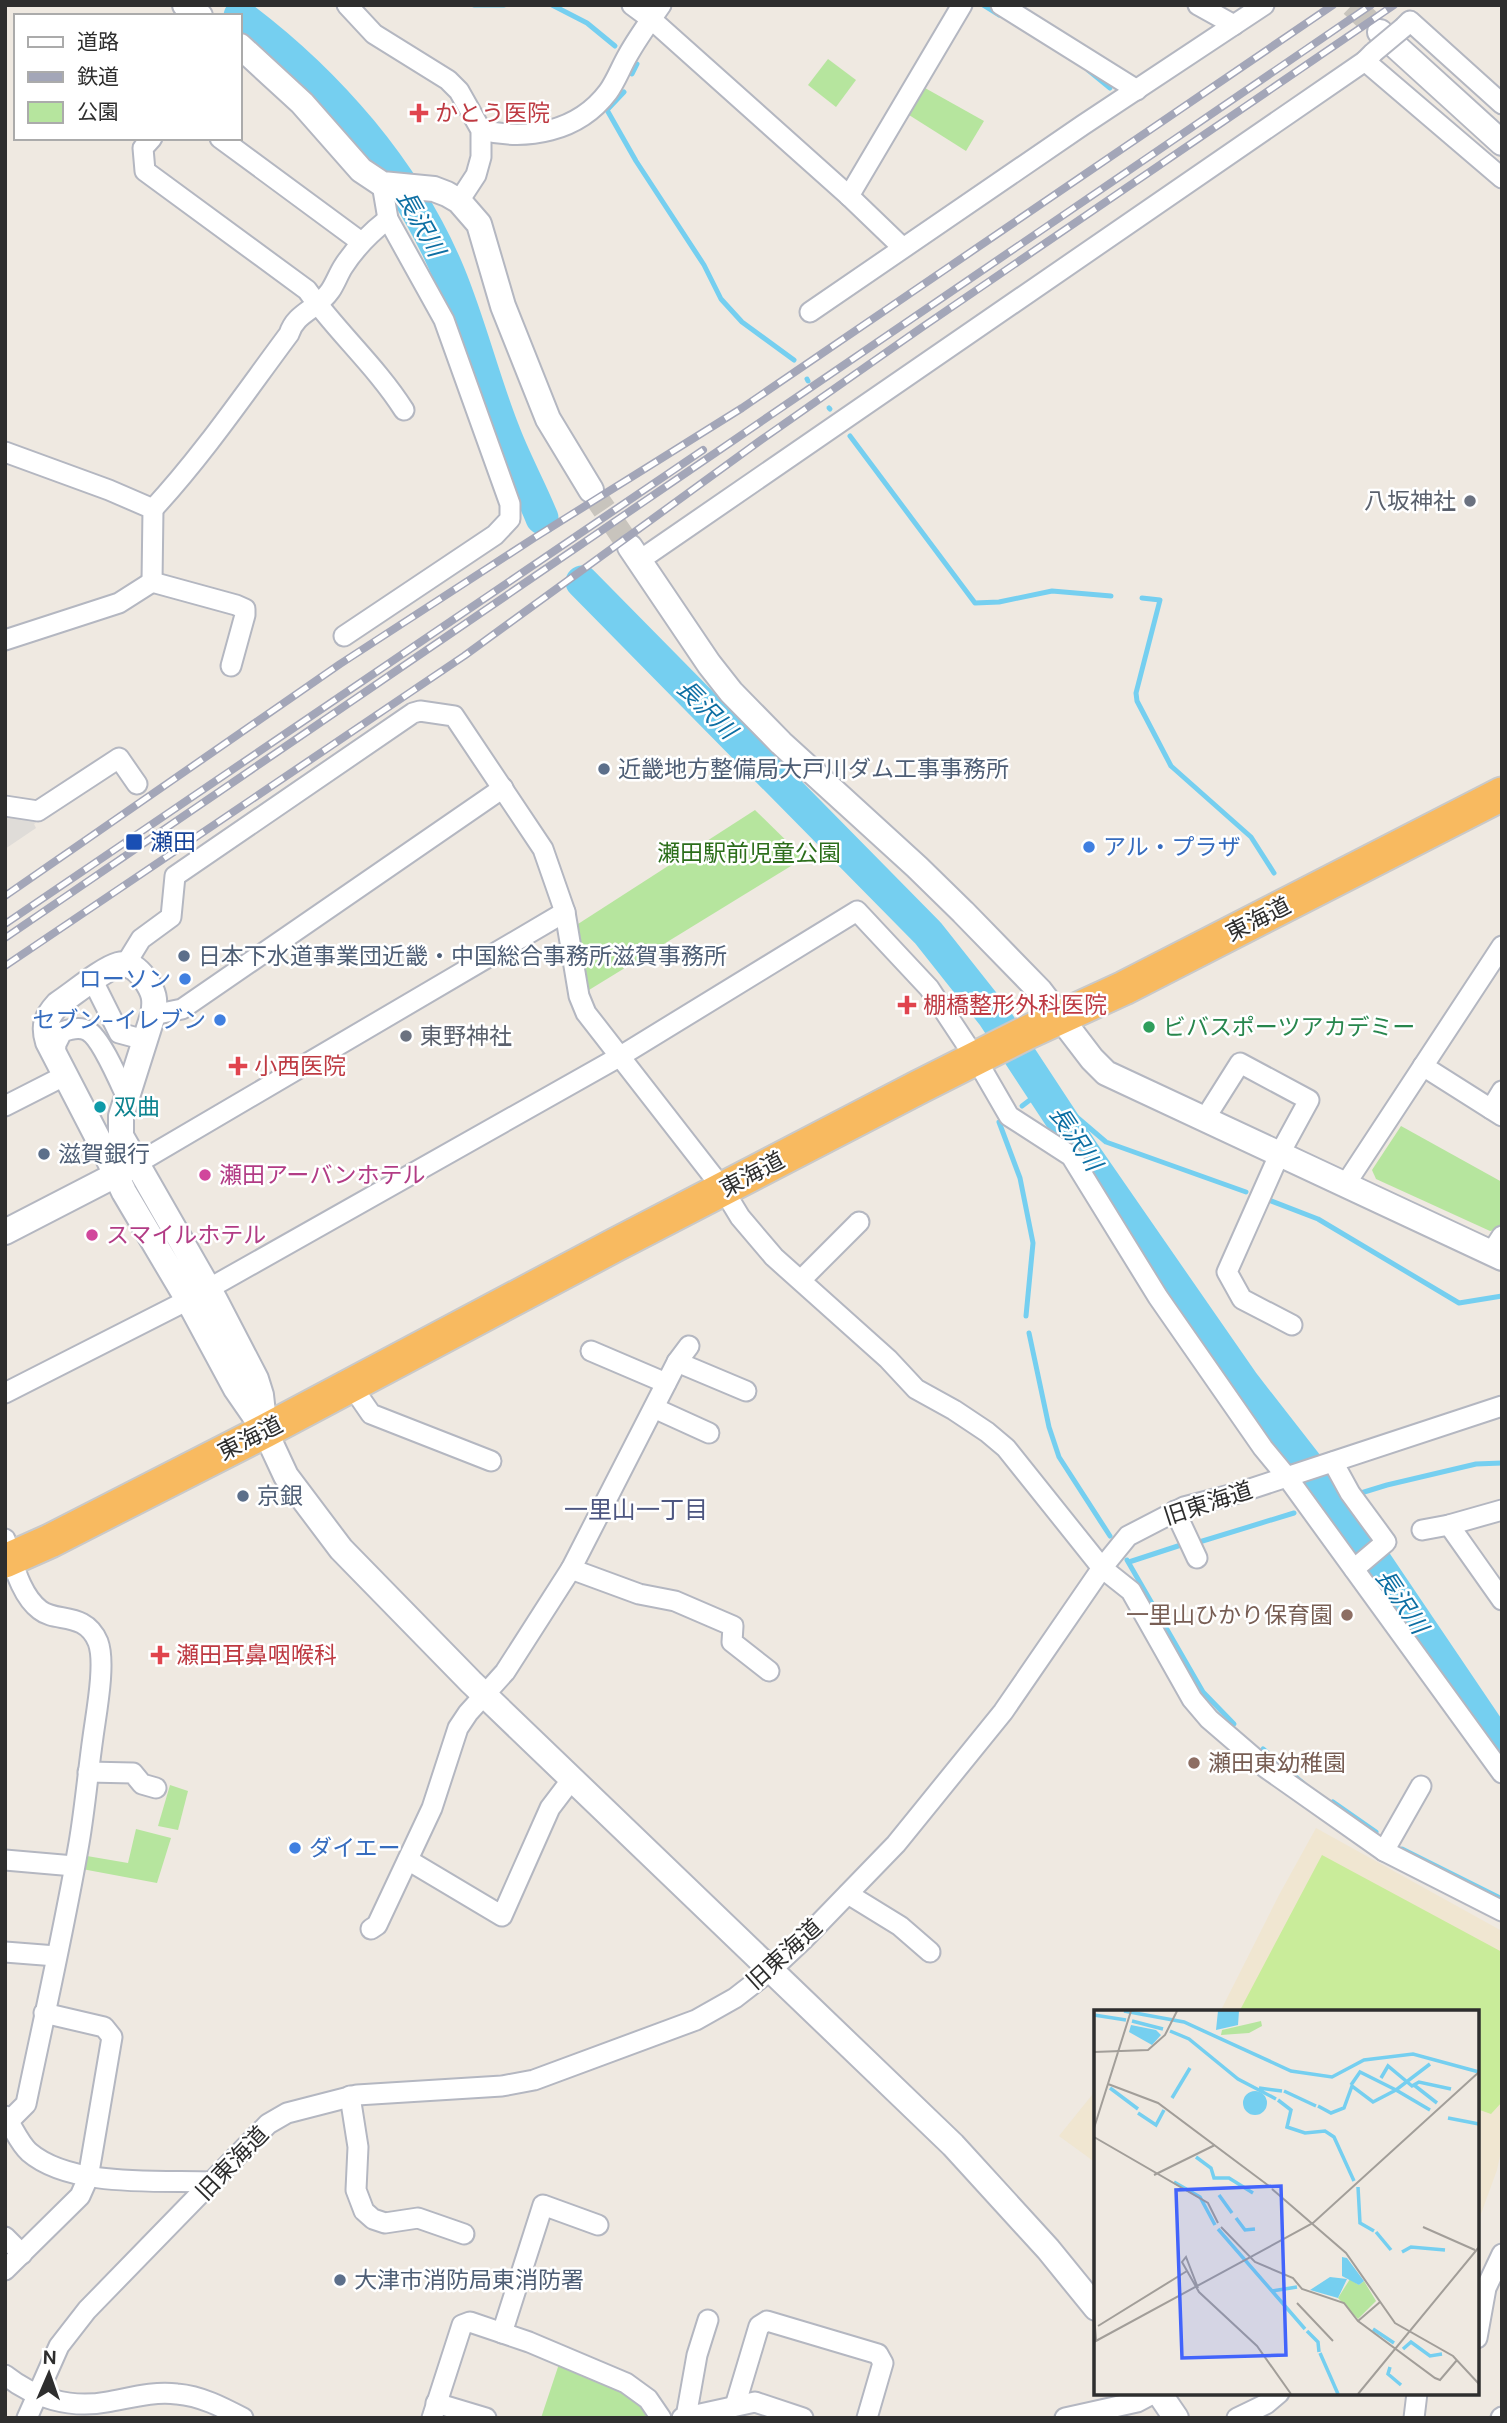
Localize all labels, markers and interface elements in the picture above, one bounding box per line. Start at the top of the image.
legend [14,14,242,140]
text: 道路 [77,28,119,56]
text: 鉄道 [77,63,119,91]
text: 公園 [77,98,119,126]
place label: かとう医院 [435,98,550,128]
marker: かとう医院 [409,103,429,123]
water label: 長沢川 [390,184,453,265]
place label: 八坂神社 [1364,486,1456,516]
marker: 八坂神社 [1462,493,1478,509]
water label: 長沢川 [671,673,746,748]
place label: 近畿地方整備局大戸川ダム工事事務所 [618,754,1009,784]
marker: 近畿地方整備局大戸川ダム工事事務所 [596,761,612,777]
place label: 瀬田 [150,827,196,857]
marker: 瀬田 [124,832,144,852]
place label: アル・プラザ [1103,832,1241,862]
park label: 瀬田駅前児童公園 [657,838,841,868]
marker: アル・プラザ [1081,839,1097,855]
street label: 東海道 [1220,890,1296,948]
place label: 日本下水道事業団近畿・中国総合事務所滋賀事務所 [198,941,727,971]
marker: 日本下水道事業団近畿・中国総合事務所滋賀事務所 [176,948,192,964]
place label: ローソン [79,964,171,994]
marker: ローソン [177,971,193,987]
place label: 棚橋整形外科医院 [923,990,1107,1020]
marker: 棚橋整形外科医院 [897,995,917,1015]
place label: セブン-イレブン [33,1005,206,1035]
marker: セブン-イレブン [212,1012,228,1028]
place label: ビバスポーツアカデミー [1163,1012,1416,1042]
marker: ビバスポーツアカデミー [1141,1019,1157,1035]
place label: 東野神社 [420,1021,512,1051]
marker: 東野神社 [398,1028,414,1044]
place label: 小西医院 [254,1051,346,1081]
marker: 小西医院 [228,1056,248,1076]
place label: 双曲 [114,1092,160,1122]
marker: 双曲 [92,1099,108,1115]
water label: 長沢川 [1043,1099,1111,1179]
place label: 滋賀銀行 [58,1139,150,1169]
street label: 東海道 [714,1145,790,1203]
marker: 滋賀銀行 [36,1146,52,1162]
place label: 瀬田アーバンホテル [219,1160,426,1190]
marker: 瀬田アーバンホテル [197,1167,213,1183]
place label: スマイルホテル [106,1220,266,1250]
marker: スマイルホテル [84,1227,100,1243]
street label: 東海道 [212,1409,288,1467]
street label: 旧東海道 [1160,1475,1256,1531]
place label: 京銀 [257,1481,303,1511]
marker: 京銀 [235,1488,251,1504]
district label: 一里山一丁目 [564,1494,708,1525]
water label: 長沢川 [1369,1562,1437,1642]
place label: 一里山ひかり保育園 [1126,1600,1333,1630]
marker: 一里山ひかり保育園 [1339,1607,1355,1623]
place label: 瀬田耳鼻咽喉科 [176,1640,337,1670]
marker: 瀬田耳鼻咽喉科 [150,1645,170,1665]
place label: 瀬田東幼稚園 [1208,1748,1346,1778]
marker: 瀬田東幼稚園 [1186,1755,1202,1771]
place label: ダイエー [309,1833,401,1863]
marker: ダイエー [287,1840,303,1856]
street label: 旧東海道 [740,1912,828,1996]
inset map [1094,2010,1479,2395]
street label: 旧東海道 [189,2119,275,2207]
place label: 大津市消防局東消防署 [354,2265,584,2295]
marker: 大津市消防局東消防署 [332,2272,348,2288]
north arrow [14,2339,84,2409]
text: N [42,2345,57,2370]

